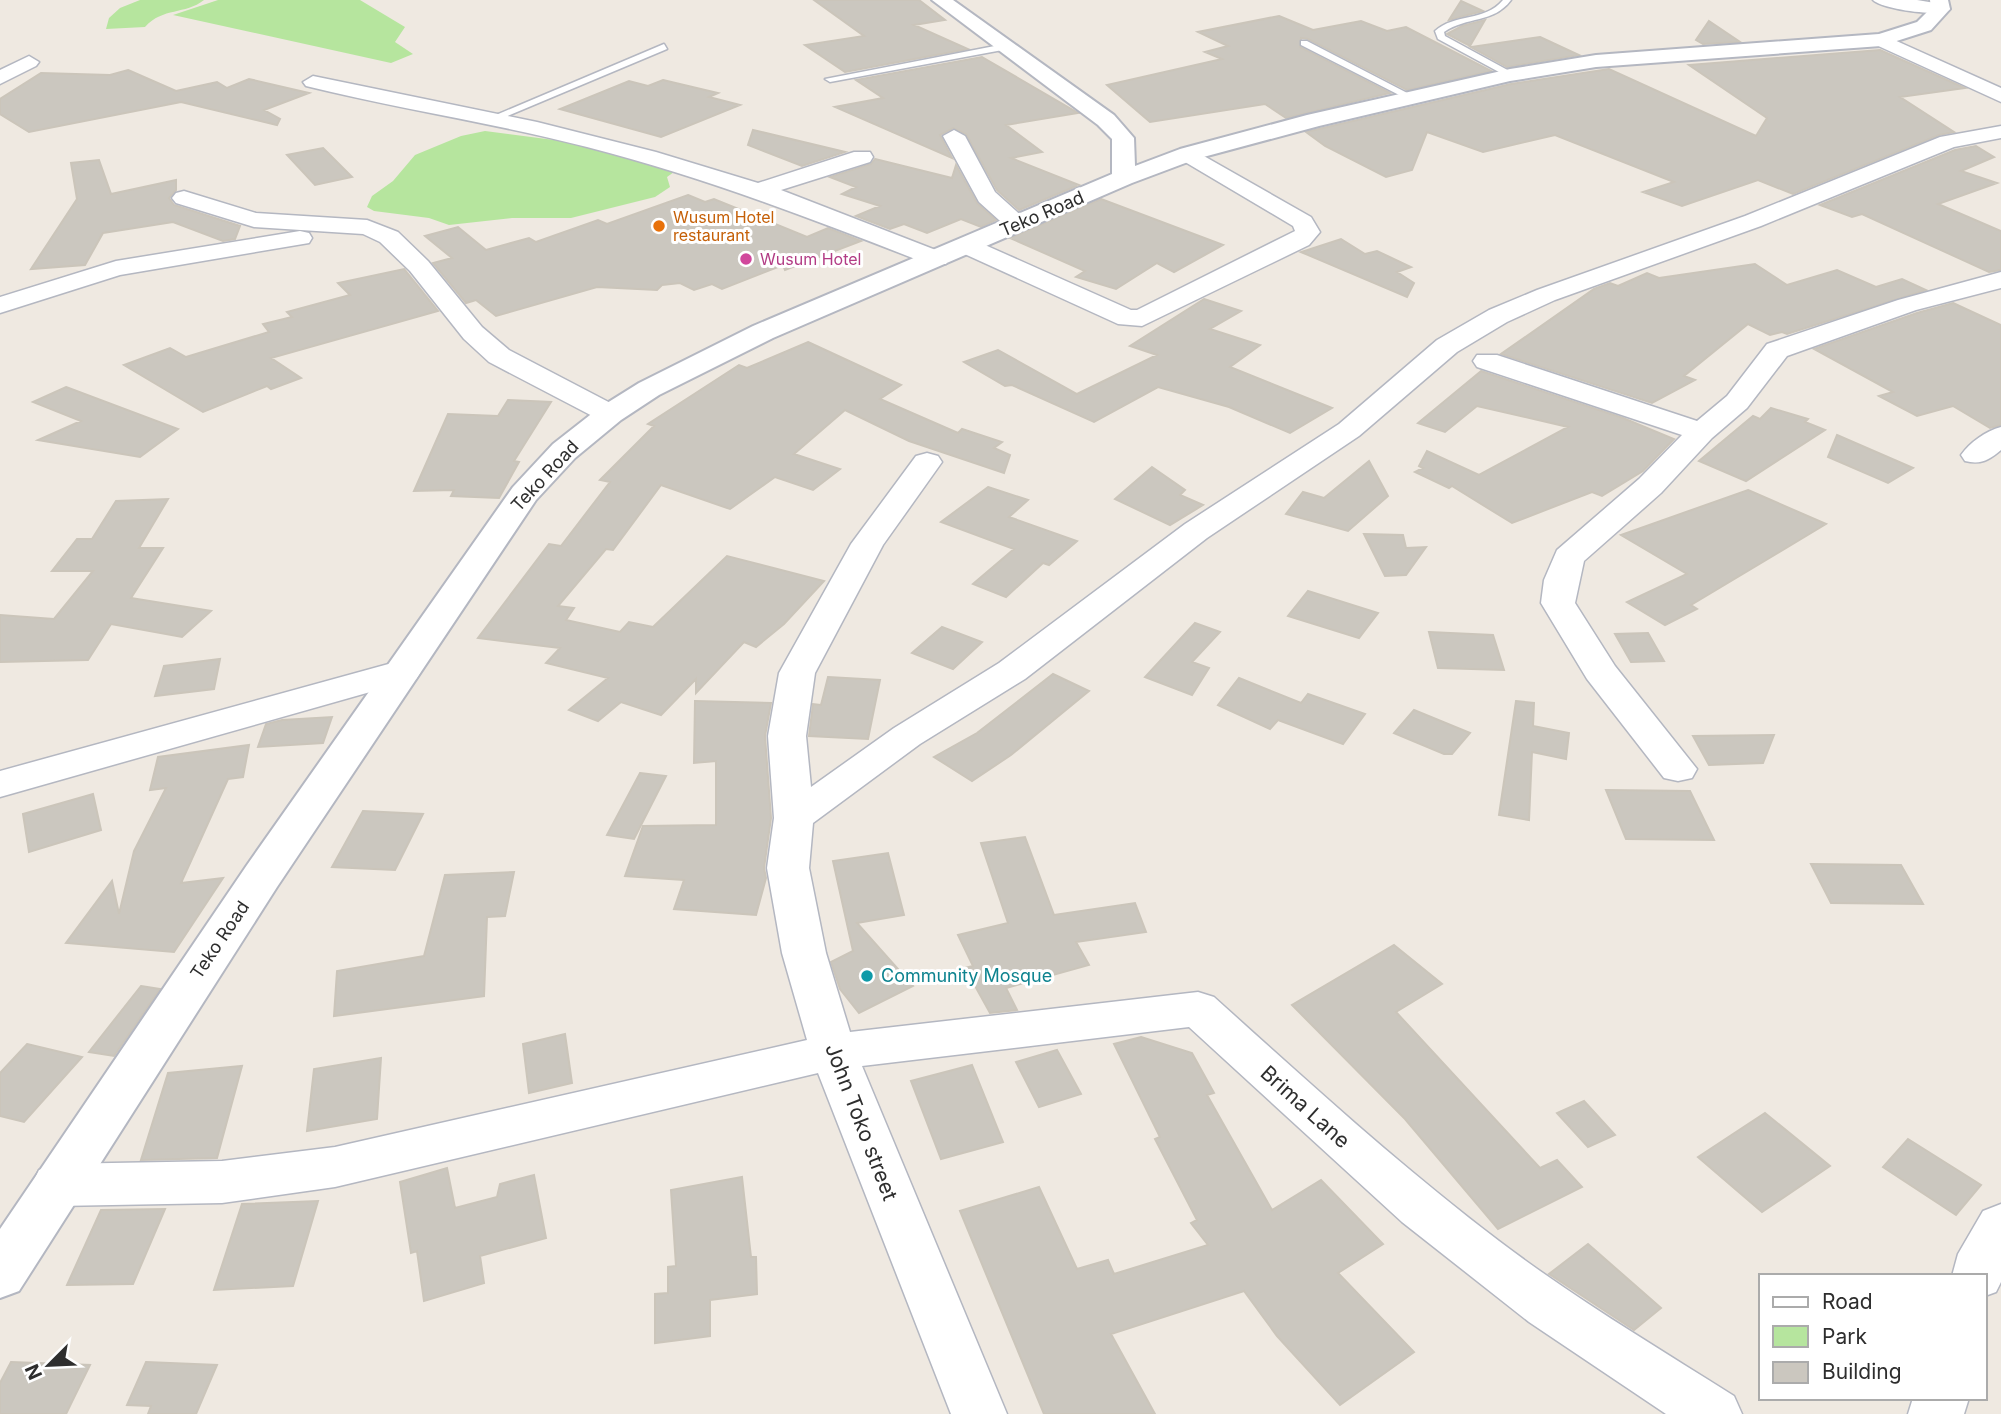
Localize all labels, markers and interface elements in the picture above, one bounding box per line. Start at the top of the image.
street label: Teko Road [997,186,1087,241]
place label: Wusum Hotel restaurant [673,207,774,245]
marker: Wusum Hotel restaurant [651,218,667,234]
place label: Wusum Hotel [760,249,861,269]
marker: Wusum Hotel [738,251,754,267]
street label: Teko Road [506,436,583,516]
street label: Teko Road [186,897,253,983]
place label: Community Mosque [881,965,1052,986]
marker: Community Mosque [859,968,875,984]
street label: John Toko street [820,1040,903,1204]
street label: Brima Lane [1256,1060,1355,1153]
legend [1759,1274,1987,1400]
text: Road [1822,1289,1873,1314]
text: Park [1822,1324,1867,1349]
north arrow [14,1330,84,1400]
text: Building [1822,1359,1902,1384]
text: N [20,1360,47,1383]

